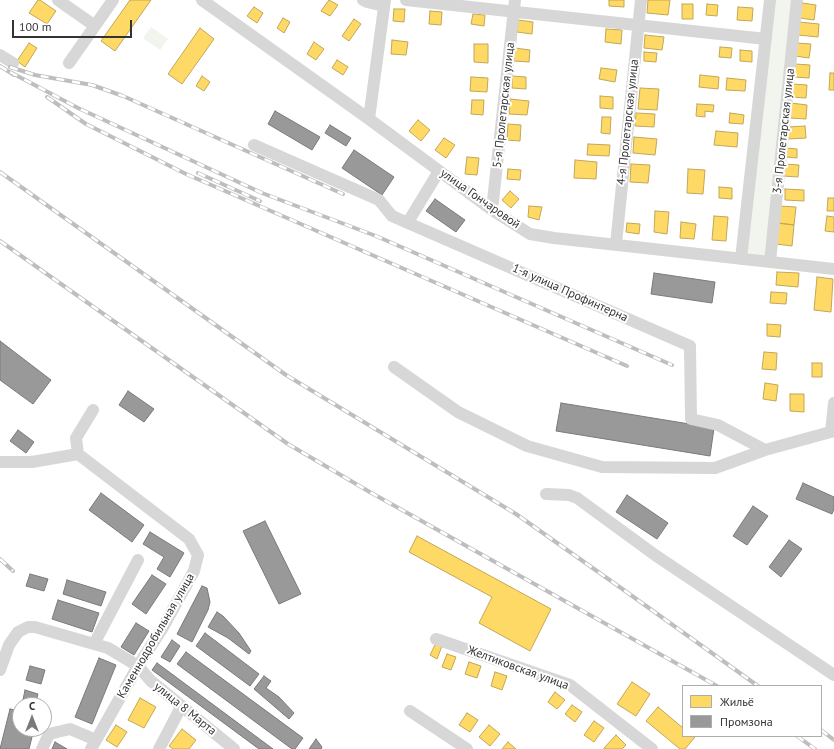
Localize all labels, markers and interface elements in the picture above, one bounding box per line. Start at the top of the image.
scale bar [14,12,134,38]
text: 100 m [19,19,52,34]
street label: 5-я Пролетарская улица [490,41,518,169]
street label: 4-я Пролетарская улица [614,58,642,186]
street label: 3-я Пролетарская улица [770,67,798,195]
street label: улица Гончаровой [437,166,523,232]
street label: 1-я улица Профинтерна [510,261,630,325]
street label: Каменнодробильная улица [114,571,198,701]
street label: Желтиковская улица [465,643,571,693]
street label: улица 8 Марта [151,680,219,738]
legend [682,685,822,737]
text: Жильё [720,694,754,709]
north arrow [12,697,52,737]
text: С [29,699,35,713]
text: Промзона [720,714,773,729]

